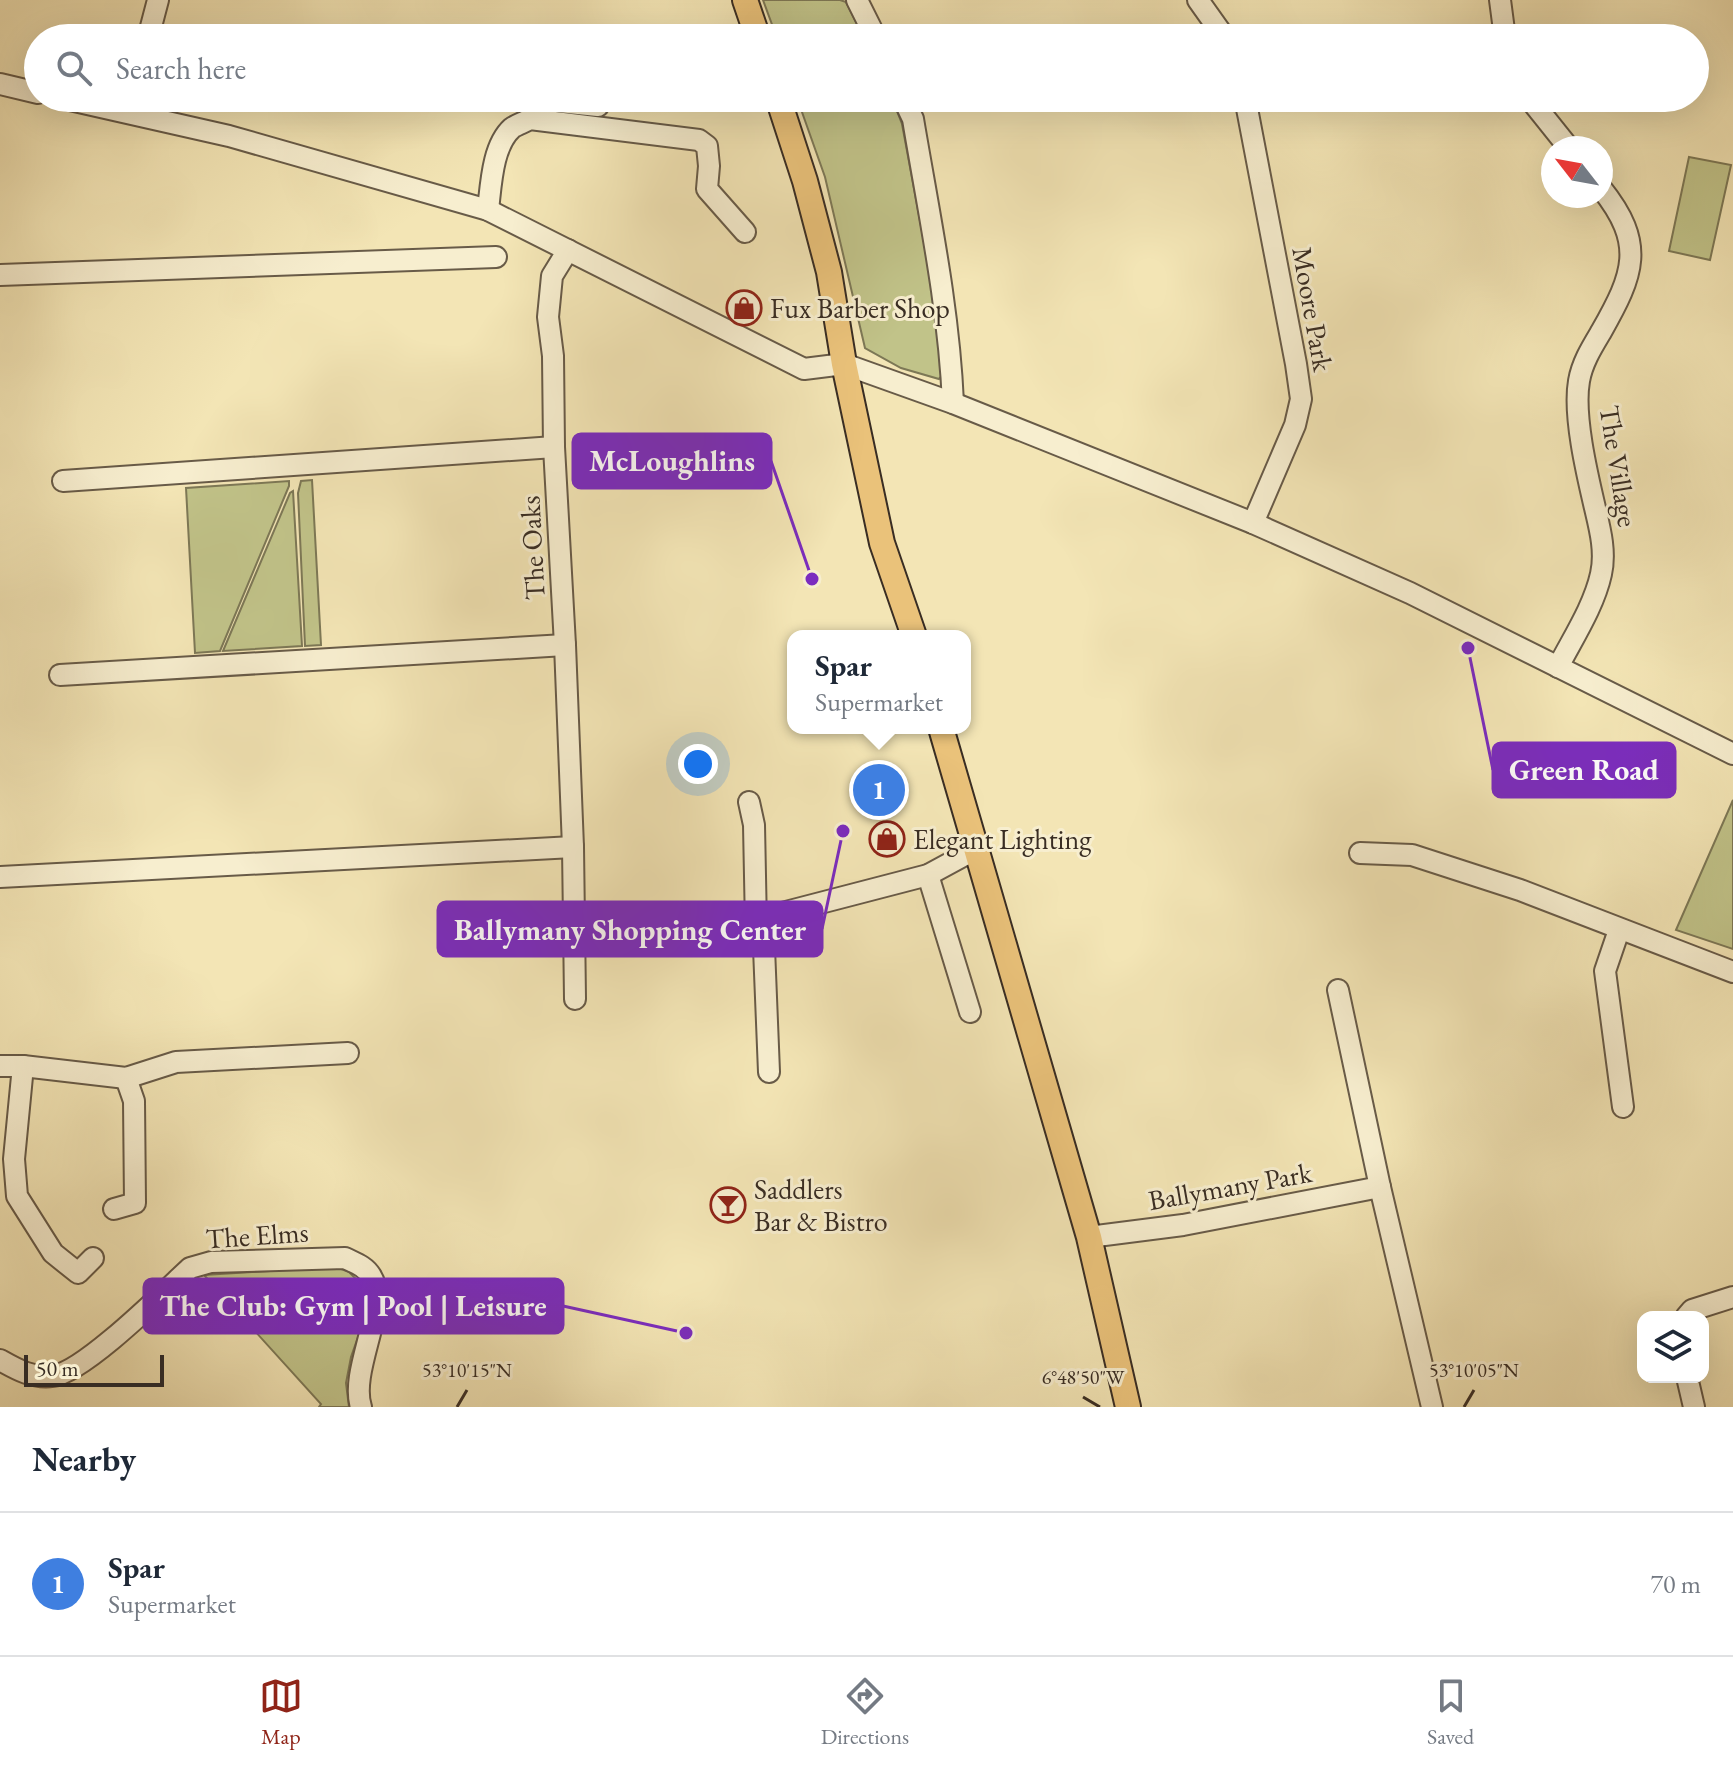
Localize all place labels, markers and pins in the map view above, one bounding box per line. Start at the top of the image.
shop icon: Fux Barber Shop [725,289,763,327]
place label: Fux Barber Shop [770,290,950,326]
callout: McLoughlins [573,434,771,488]
callout: Green Road [1493,743,1675,797]
pin: 1 [853,760,905,820]
shop icon: Elegant Lighting [868,820,906,858]
place label: Elegant Lighting [913,821,1092,857]
callout: Ballymany Shopping Center [438,902,822,956]
place label: Saddlers Bar & Bistro [754,1171,888,1239]
bar icon: Saddlers Bar & Bistro [709,1186,747,1224]
callout: The Club: Gym | Pool | Leisure [144,1279,563,1333]

